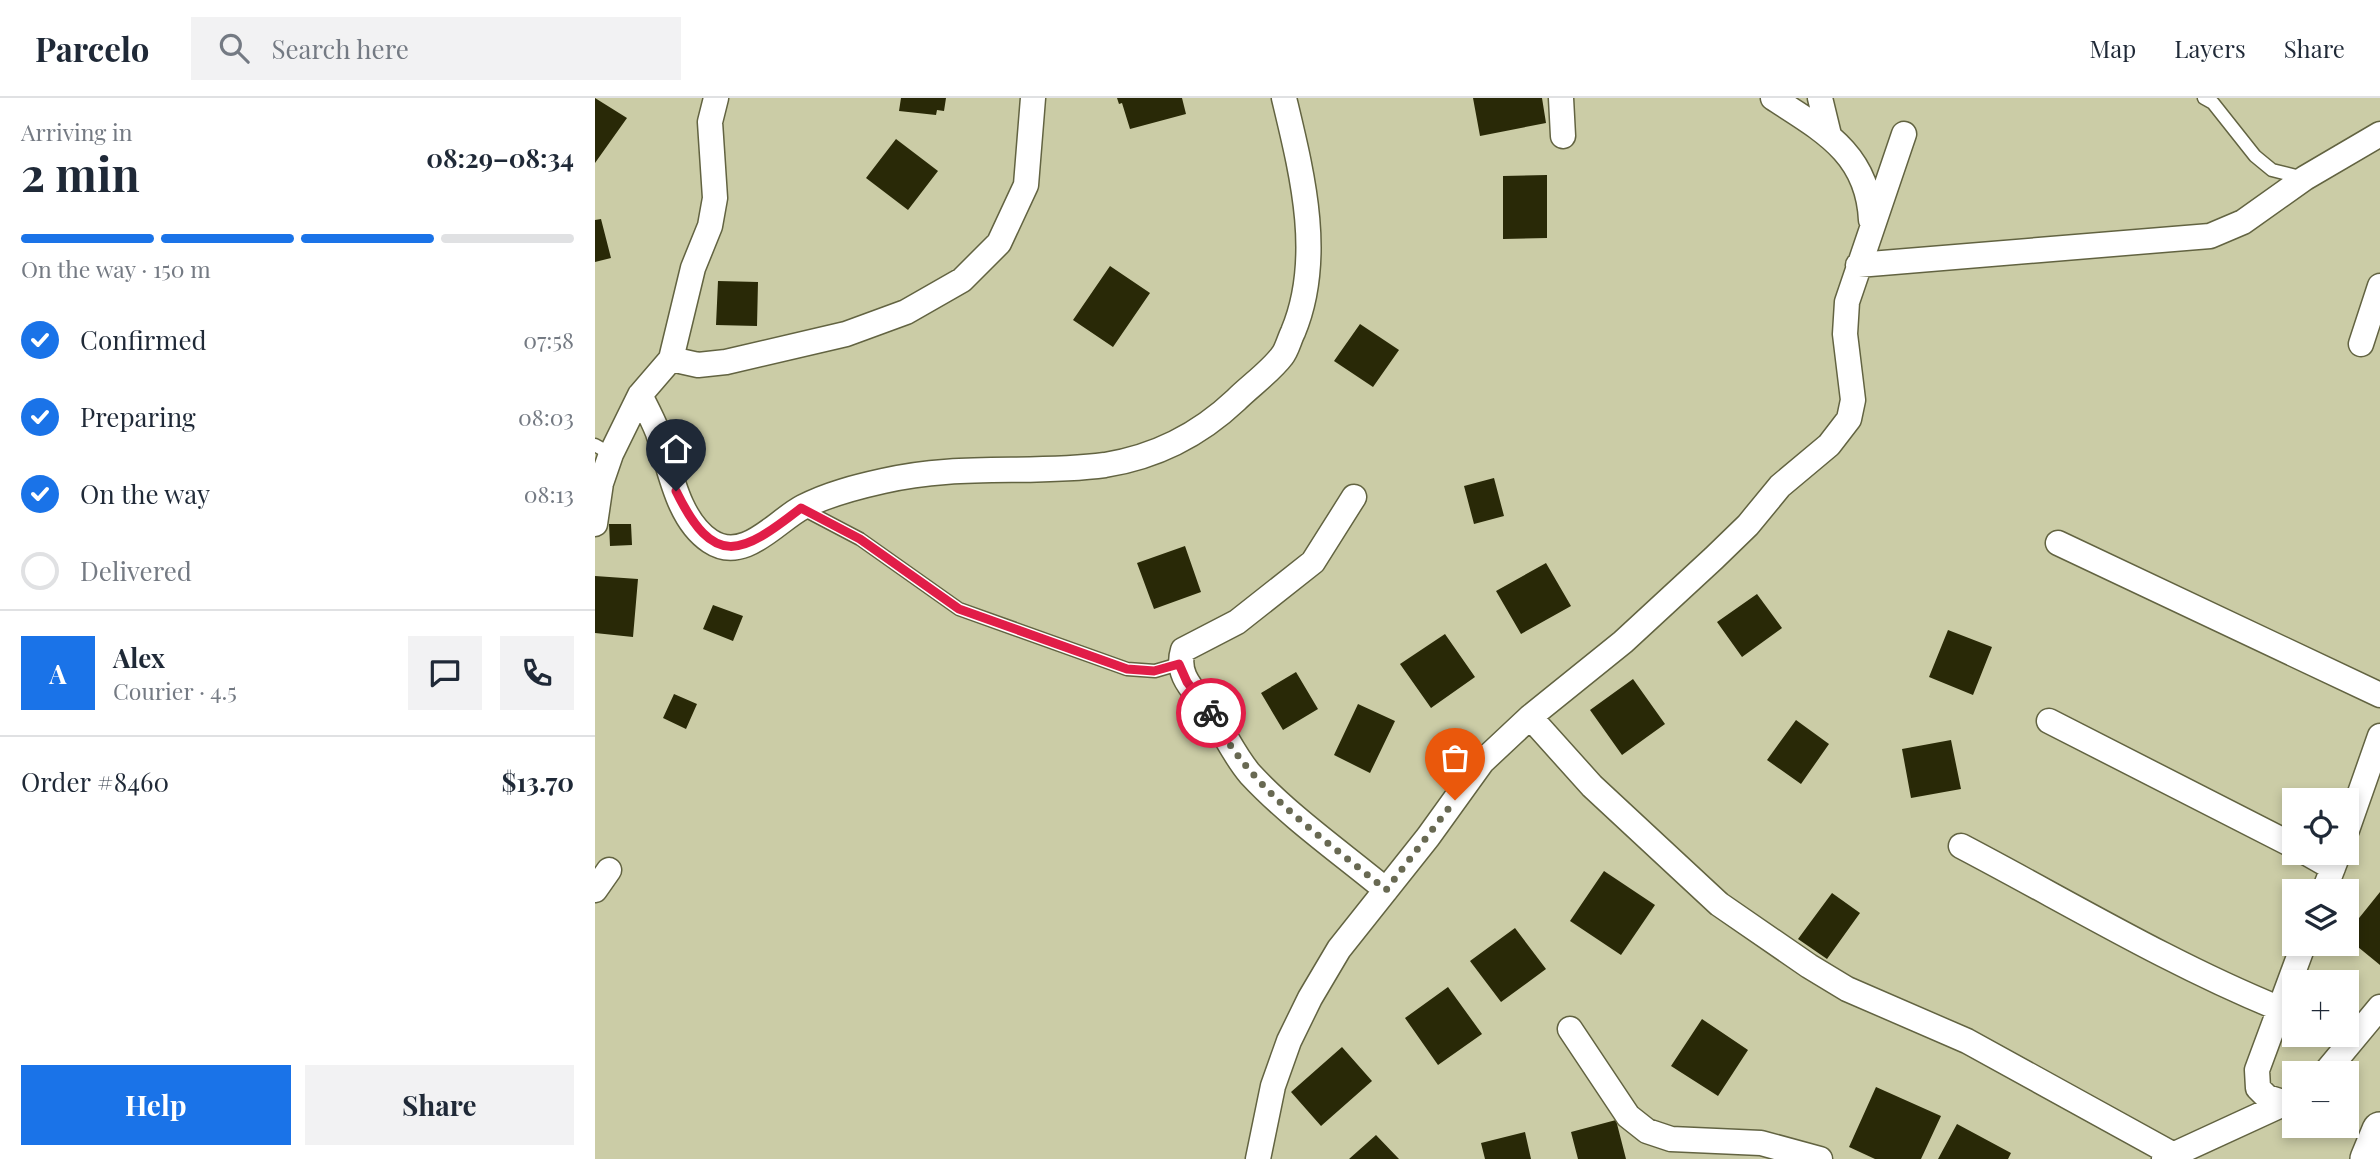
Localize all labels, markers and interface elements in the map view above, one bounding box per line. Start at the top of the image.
search box [191,17,681,80]
text: Parcelo [35,26,149,70]
icon: search [215,29,253,67]
text: Search here [271,31,409,66]
text: Map [2090,32,2136,64]
text: Layers [2174,32,2246,64]
text: Share [2284,32,2345,64]
text: Arriving in [21,116,133,147]
text: 08:29–08:34 [426,140,574,175]
text: 2 min [21,142,140,204]
text: On the way · 150 m [21,253,211,284]
icon: check [21,321,59,359]
text: Confirmed [80,322,207,357]
text: 07:58 [523,324,574,355]
icon: check [21,398,59,436]
text: Preparing [80,399,196,434]
text: 08:03 [518,401,574,432]
pin [646,419,706,491]
icon: home [657,430,695,468]
icon: check [21,475,59,513]
text: On the way [80,476,210,511]
text: 08:13 [524,478,574,509]
text: Delivered [80,553,192,588]
button: chat [408,636,482,710]
button: phone [500,636,574,710]
text: Alex [113,640,165,675]
text: A [49,656,67,691]
text: Courier · 4.5 [113,675,237,706]
courier [1176,678,1246,748]
icon: bike [1192,694,1230,732]
pin [1425,728,1485,800]
icon: bag [1436,739,1474,777]
text: Order #8460 [21,764,169,799]
text: $13.70 [502,764,574,799]
map controls [2282,788,2359,1138]
button: locate [2282,788,2359,865]
button: layers [2282,879,2359,956]
button: + [2282,970,2359,1047]
button: − [2282,1061,2359,1138]
button: Help [21,1065,291,1145]
button: Share [305,1065,574,1145]

